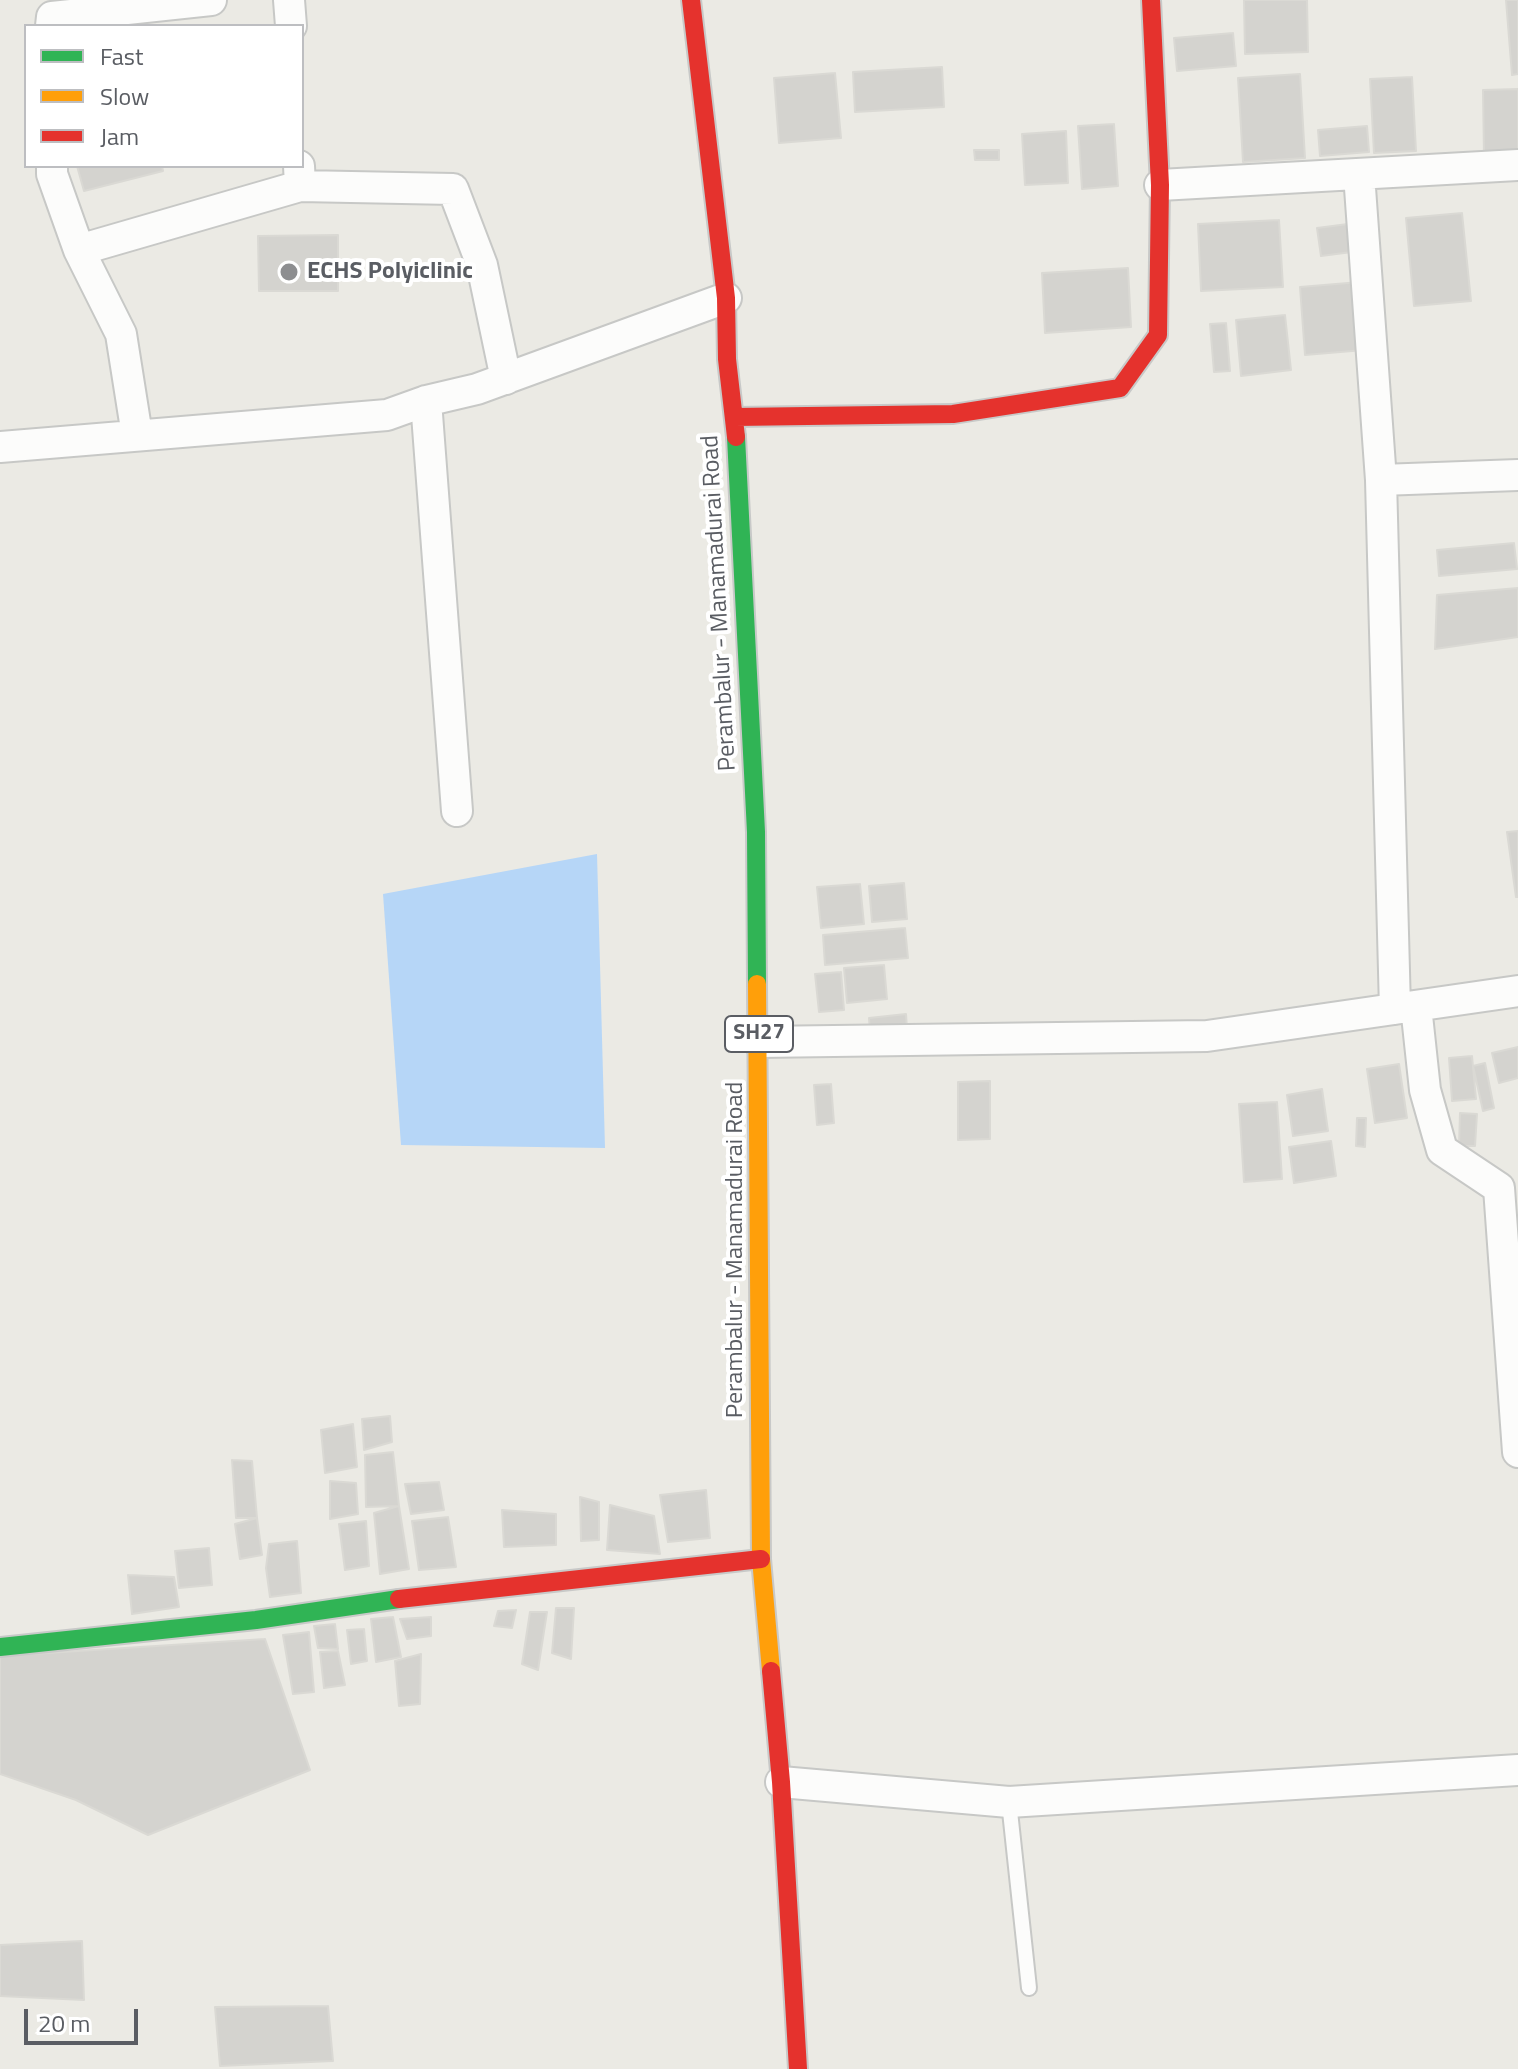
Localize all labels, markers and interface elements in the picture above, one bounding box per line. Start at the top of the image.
legend [24,24,304,168]
text: Fast [100,38,143,74]
text: Slow [100,78,149,114]
text: Jam [100,118,139,154]
place label: ECHS Polyiclinic [307,258,473,286]
marker: ECHS Polyiclinic [278,261,300,283]
street label: Perambalur - Manamadurai Road [697,434,743,772]
road number: SH27 [725,1016,793,1052]
street label: Perambalur - Manamadurai Road [722,1082,750,1418]
scale bar [28,1993,142,2043]
text: 20 m [38,2005,90,2041]

